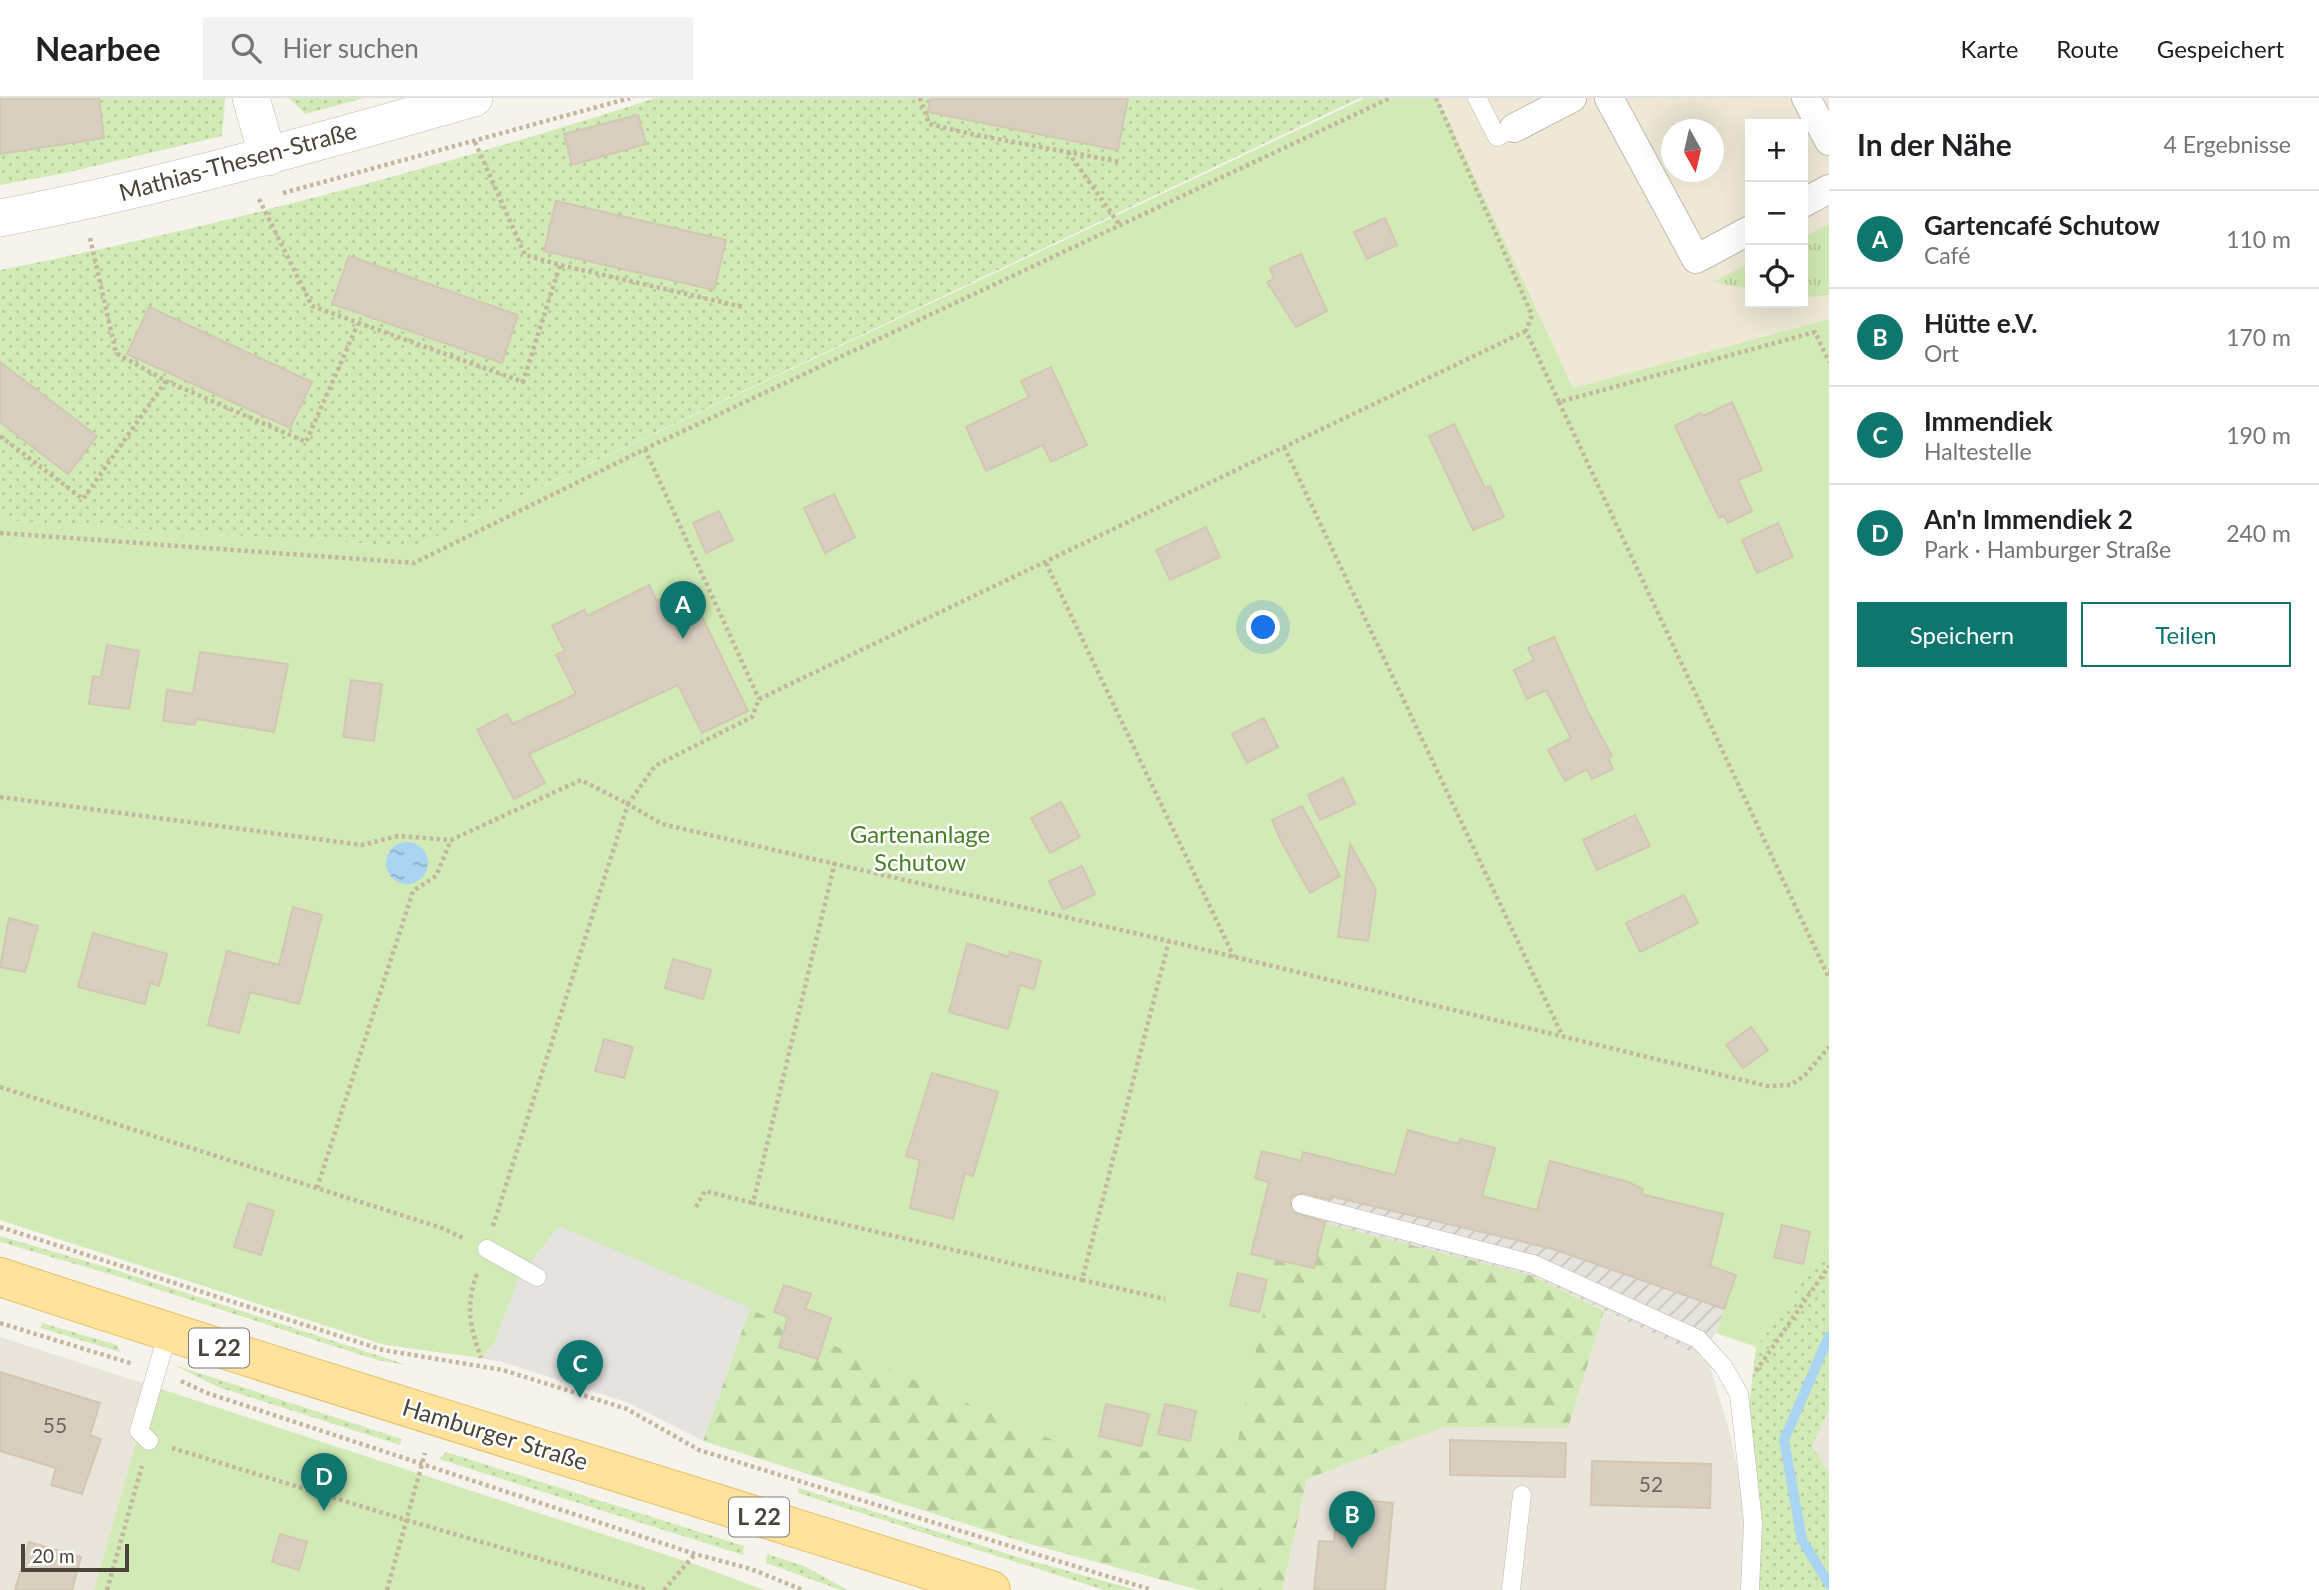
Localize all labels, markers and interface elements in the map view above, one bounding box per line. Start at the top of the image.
search box [203,17,693,80]
text: Nearbee [35,28,161,68]
icon: search [227,29,265,67]
text: Hier suchen [283,32,419,64]
text: Karte [1961,34,2018,63]
text: Route [2056,34,2119,63]
text: Gespeichert [2157,34,2284,63]
street label: Mathias-Thesen-Straße [116,115,360,206]
north arrow [1661,119,1724,182]
map controls [1745,119,1808,308]
button: + [1745,119,1808,182]
text: In der Nähe [1857,126,2012,162]
text: 4 Ergebnisse [2163,130,2291,158]
button: − [1745,182,1808,245]
text: Gartencafé Schutow [1924,209,2160,241]
text: A [1872,225,1888,253]
text: 110 m [2226,225,2291,253]
text: Café [1924,241,1970,269]
button: locate [1745,245,1808,308]
text: Hütte e.V. [1924,307,2037,339]
text: B [1872,323,1888,351]
text: 170 m [2226,323,2291,351]
text: Ort [1924,339,1959,367]
text: Immendiek [1924,405,2053,437]
text: C [1872,421,1888,449]
text: 190 m [2226,421,2291,449]
text: Haltestelle [1924,437,2032,465]
text: An'n Immendiek 2 [1924,503,2133,535]
text: D [1871,519,1889,547]
text: 240 m [2226,519,2291,547]
text: Park · Hamburger Straße [1924,535,2171,563]
pin: A [660,581,706,639]
button: Speichern [1857,602,2067,667]
button: Teilen [2081,602,2291,667]
your location [1246,610,1280,644]
park label: Gartenanlage Schutow [850,819,990,876]
road number: L 22 [189,1329,249,1368]
pin: C [557,1340,603,1398]
street label: Hamburger Straße [399,1392,592,1476]
house number: 55 [43,1412,67,1437]
pin: D [301,1453,347,1511]
house number: 52 [1639,1471,1663,1496]
pin: B [1329,1491,1375,1549]
road number: L 22 [729,1498,789,1536]
scale bar [21,1541,130,1573]
text: 20 m [32,1544,75,1567]

